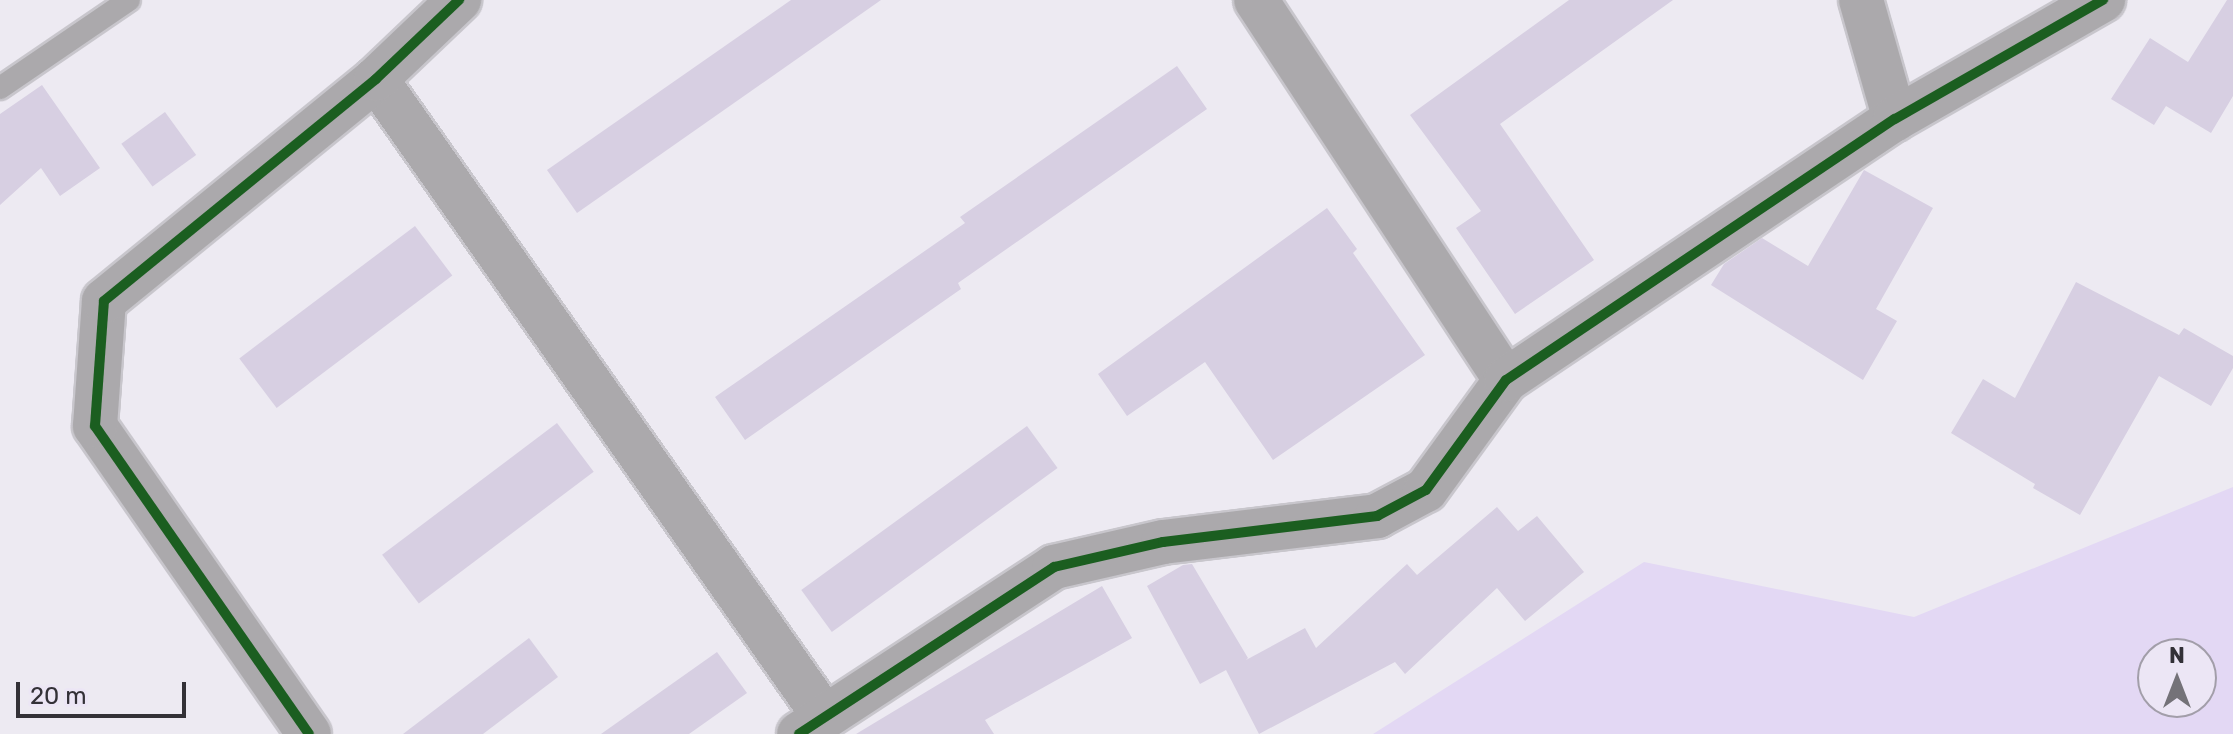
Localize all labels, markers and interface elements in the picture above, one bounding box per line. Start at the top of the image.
north arrow [2137,638,2217,718]
text: N [2169,642,2185,669]
scale bar [20,666,190,716]
text: 20 m [30,682,87,710]

